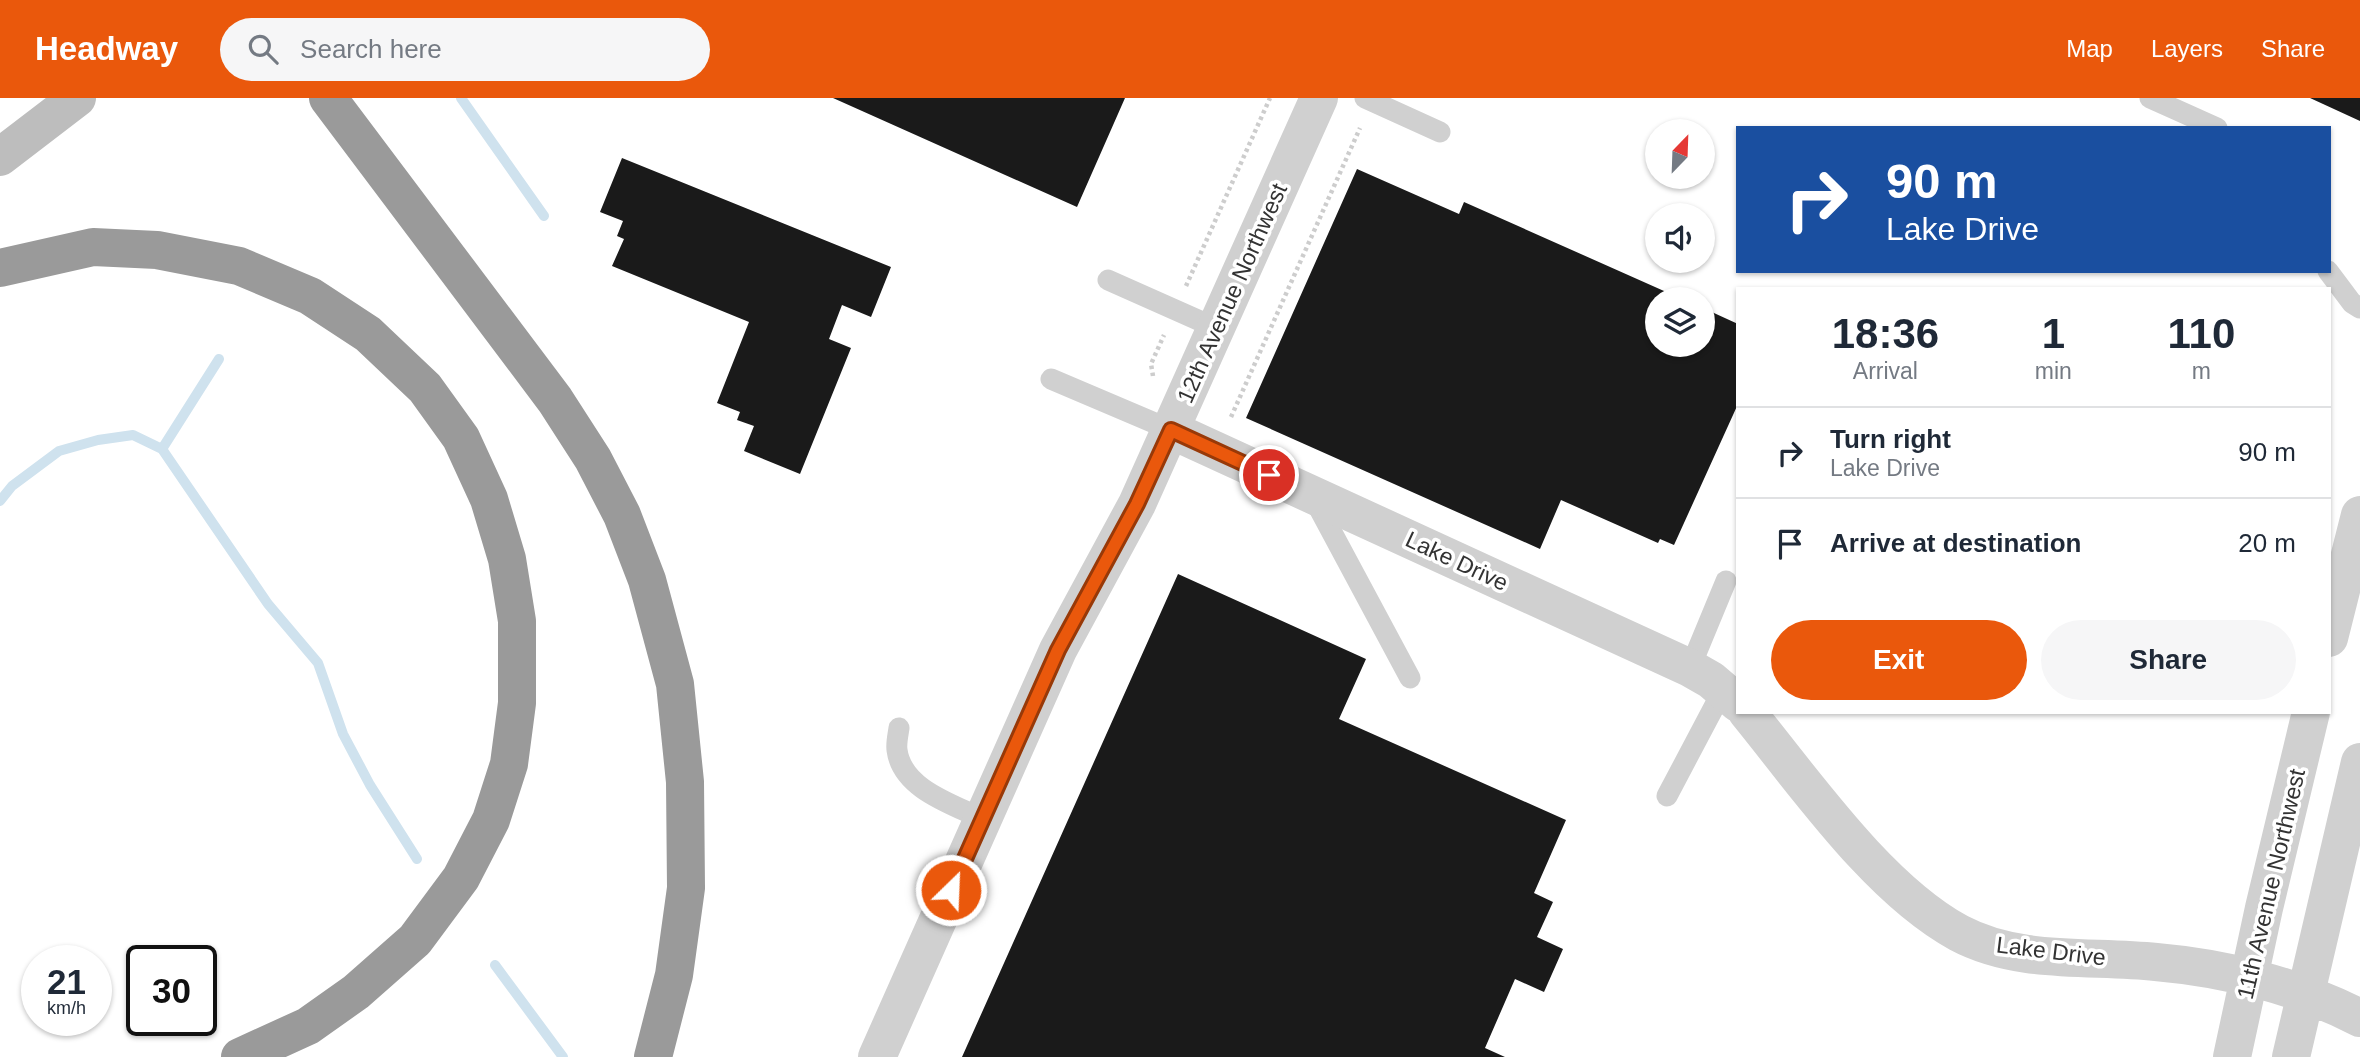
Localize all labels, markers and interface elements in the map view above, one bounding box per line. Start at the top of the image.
search box [220,18,710,81]
text: Headway [35,30,178,67]
icon: search [244,30,282,68]
text: Search here [300,34,442,64]
text: Map [2066,35,2113,62]
text: Layers [2151,35,2223,62]
text: Share [2261,35,2325,62]
north arrow [1645,119,1715,189]
map controls [1645,119,1715,357]
icon: right [1771,154,1862,245]
text: 90 m [1886,154,1998,208]
street label: 12th Avenue Northwest [1172,179,1292,407]
button: sound [1645,203,1715,273]
text: Lake Drive [1886,211,2039,247]
button: layers [1645,287,1715,357]
text: 18:36 [1832,310,1939,357]
text: 1 [2042,310,2065,357]
text: 110 [2168,310,2235,357]
text: Arrival [1853,358,1918,384]
text: min [2035,358,2072,384]
text: m [2192,358,2211,384]
text: Turn right [1830,424,1951,454]
icon: right [1771,434,1809,472]
text: 90 m [2238,437,2296,467]
pin [1239,445,1299,505]
text: Lake Drive [1830,455,1940,481]
icon: arrive [1250,456,1288,494]
icon: arrive [1771,525,1809,563]
street label: Lake Drive [1402,526,1512,596]
text: Arrive at destination [1830,528,2081,558]
text: 20 m [2238,528,2296,558]
button: Exit [1771,620,2027,700]
button: Share [2041,620,2296,700]
street label: 11th Avenue Northwest [2232,766,2310,1002]
position arrow [914,853,988,927]
street label: Lake Drive [1995,931,2107,971]
speed limit sign: 30 [126,945,217,1036]
text: 21 [47,962,86,1001]
text: km/h [47,998,86,1018]

